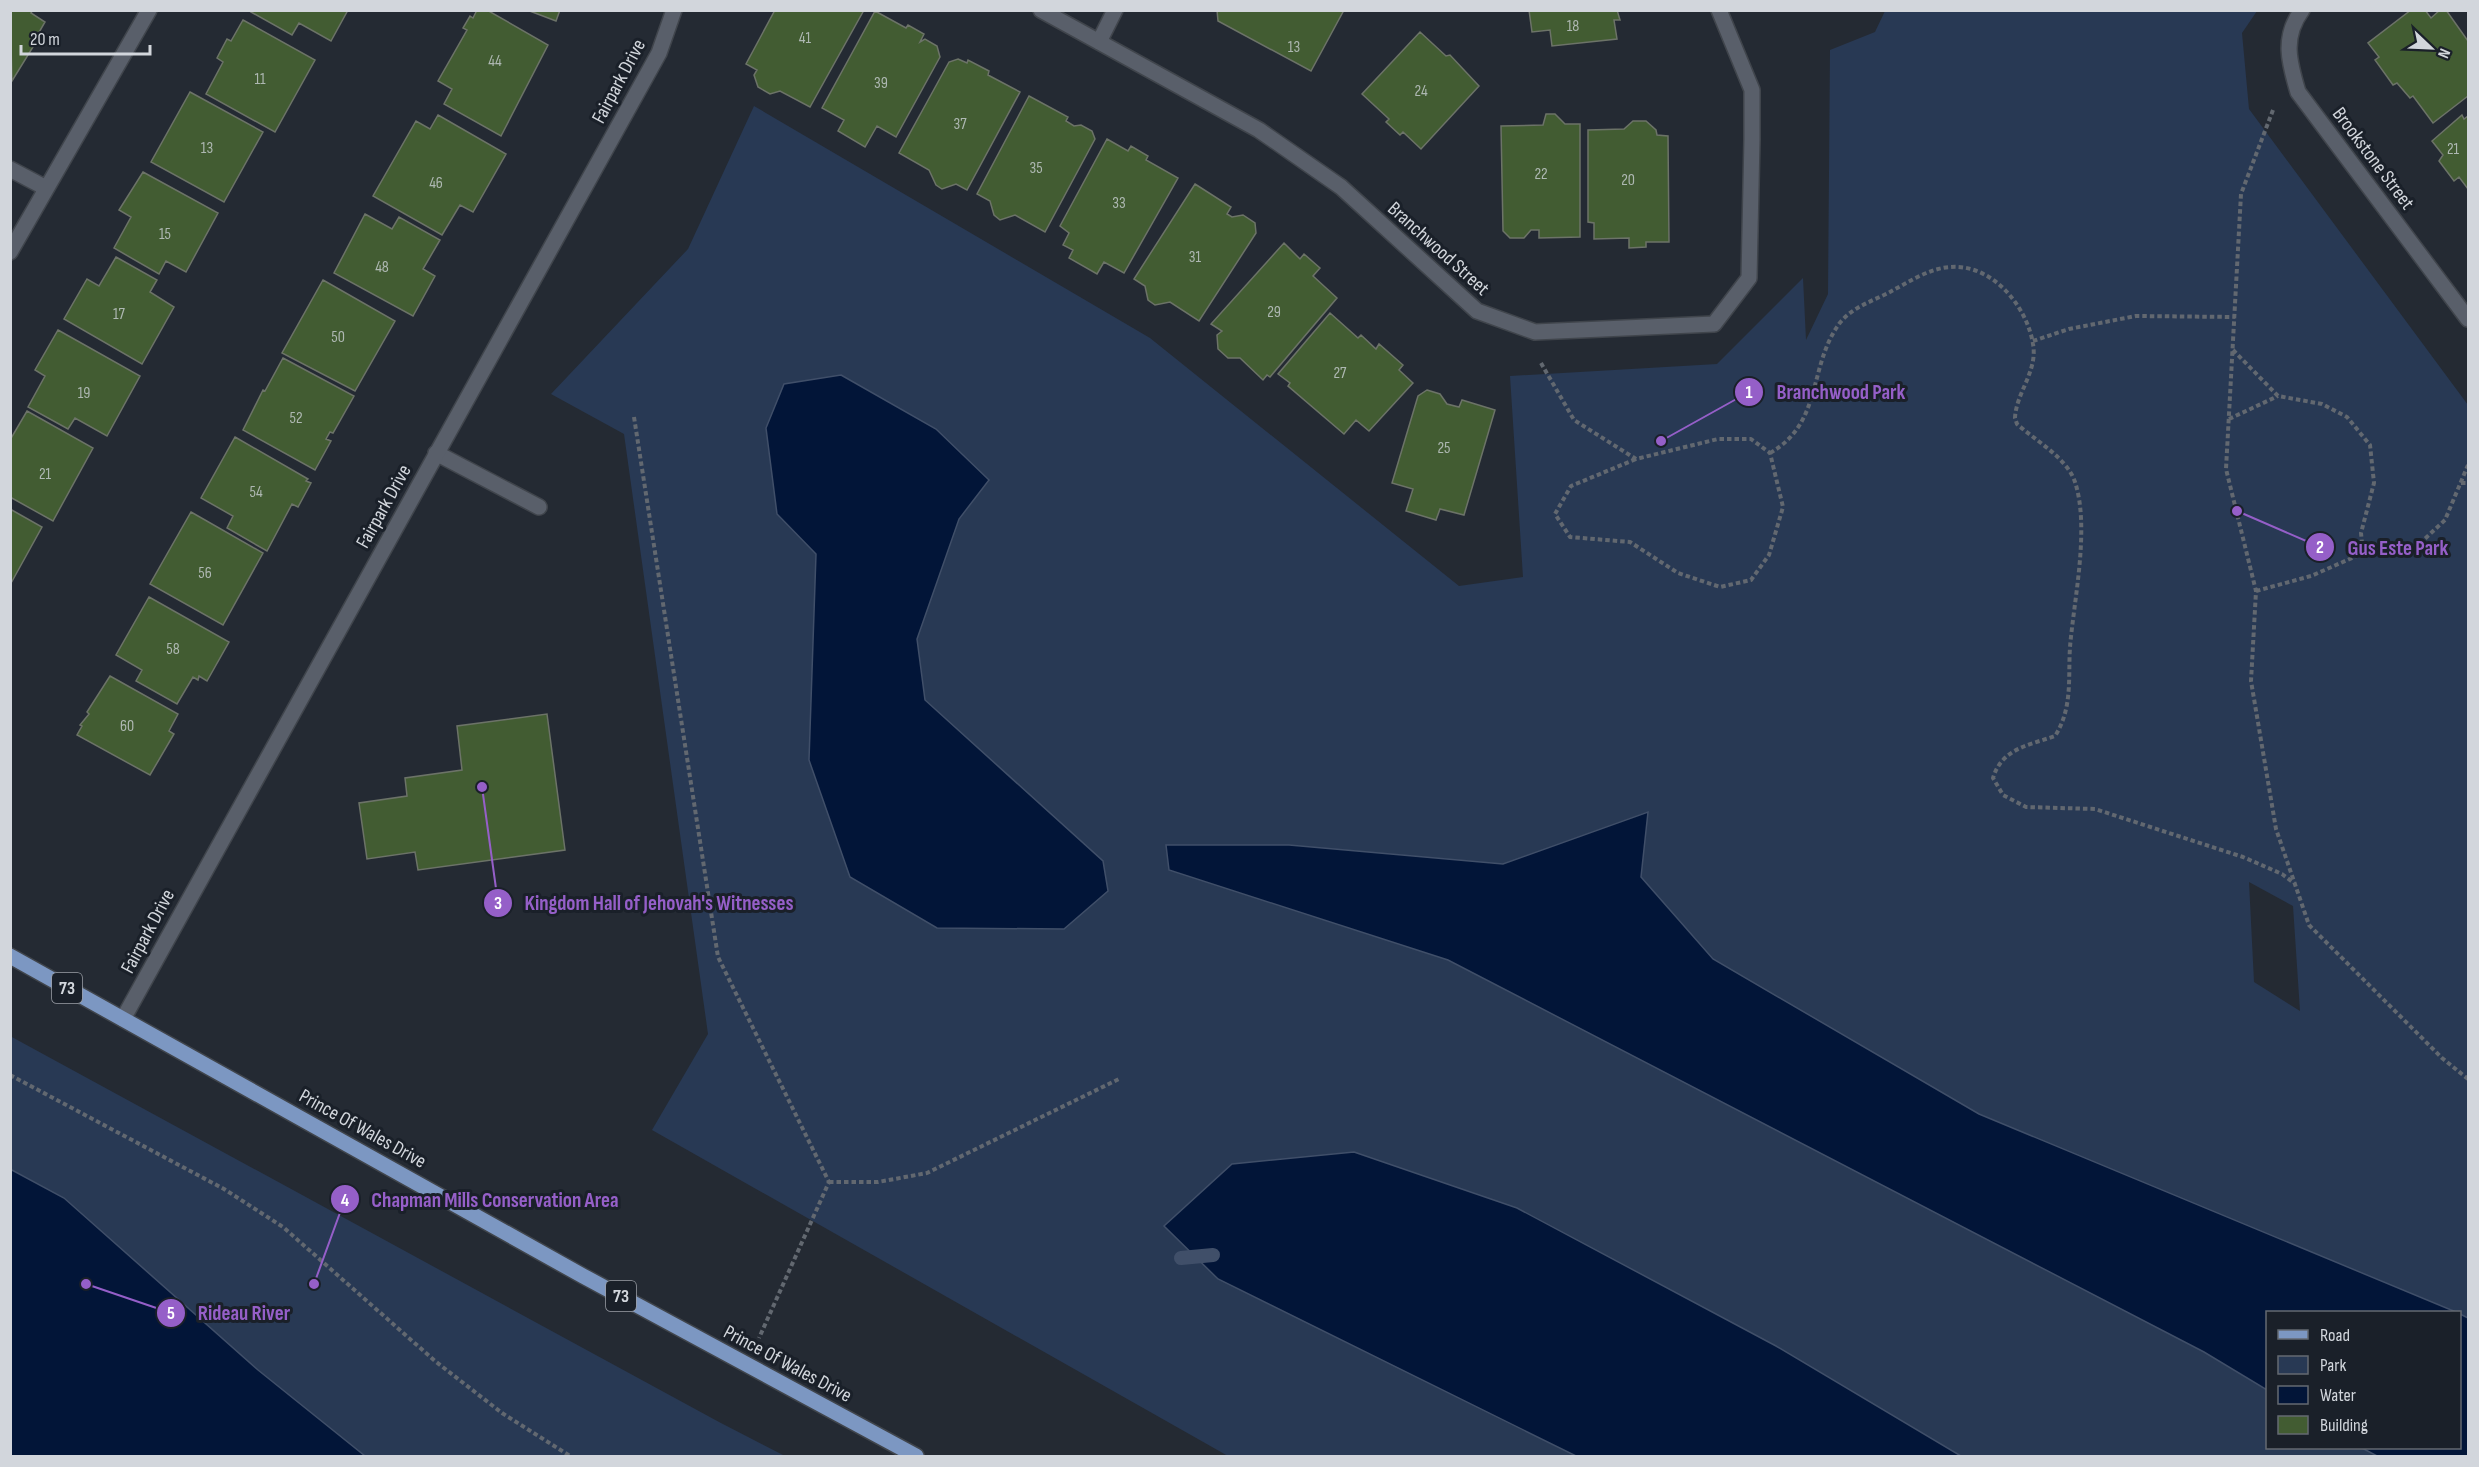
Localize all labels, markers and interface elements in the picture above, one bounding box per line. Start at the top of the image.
house number: 18 [1567,17,1579,36]
scale bar [21,18,150,56]
north arrow [2401,18,2461,78]
text: 20 m [30,29,60,50]
house number: 41 [799,29,812,48]
street label: Fairpark Drive [587,35,651,128]
house number: 13 [1288,38,1300,57]
text: N [2433,46,2454,61]
house number: 44 [488,52,502,71]
house number: 11 [254,70,266,89]
house number: 39 [874,74,888,93]
house number: 24 [1414,82,1428,101]
street label: Brookstone Street [2327,103,2419,214]
house number: 37 [953,115,967,134]
house number: 13 [201,139,213,158]
house number: 21 [2447,140,2460,159]
house number: 35 [1029,159,1043,178]
house number: 22 [1534,165,1548,184]
house number: 20 [1621,171,1635,190]
house number: 46 [429,174,443,193]
house number: 33 [1112,194,1126,213]
street label: Branchwood Street [1383,197,1494,301]
house number: 15 [159,225,171,244]
house number: 31 [1189,248,1202,267]
house number: 48 [375,258,389,277]
house number: 29 [1267,303,1281,322]
house number: 17 [113,305,126,324]
house number: 50 [331,328,345,347]
house number: 27 [1333,364,1347,383]
callout: Branchwood Park [1734,373,1917,412]
text: Branchwood Park [1777,380,1906,405]
text: 1 [1745,382,1753,403]
house number: 19 [78,384,90,403]
house number: 52 [289,409,303,428]
house number: 25 [1437,439,1451,458]
street label: Fairpark Drive [351,461,417,552]
house number: 21 [39,465,52,484]
house number: 54 [249,483,263,502]
callout: Gus Este Park [2305,528,2460,567]
text: Gus Este Park [2348,536,2449,561]
text: 2 [2316,537,2324,558]
house number: 56 [198,564,212,583]
house number: 58 [166,640,180,659]
house number: 60 [120,717,134,736]
callout: Kingdom Hall of Jehovah's Witnesses [483,884,806,923]
street label: Fairpark Drive [116,885,180,978]
text: Kingdom Hall of Jehovah's Witnesses [525,891,793,916]
text: 3 [494,893,502,914]
road number: 73 [52,973,82,1003]
street label: Prince Of Wales Drive [295,1084,430,1174]
callout: Chapman Mills Conservation Area [330,1180,631,1219]
text: Chapman Mills Conservation Area [371,1188,619,1213]
text: 4 [341,1190,350,1211]
road number: 73 [606,1281,636,1311]
callout: Rideau River [156,1293,302,1332]
text: Rideau River [198,1301,291,1326]
text: 5 [167,1303,175,1324]
legend [2266,1311,2461,1449]
street label: Prince Of Wales Drive [719,1320,856,1408]
text: Road [2320,1325,2350,1346]
text: Park [2320,1355,2346,1376]
text: Water [2320,1385,2356,1406]
text: Building [2320,1415,2368,1436]

